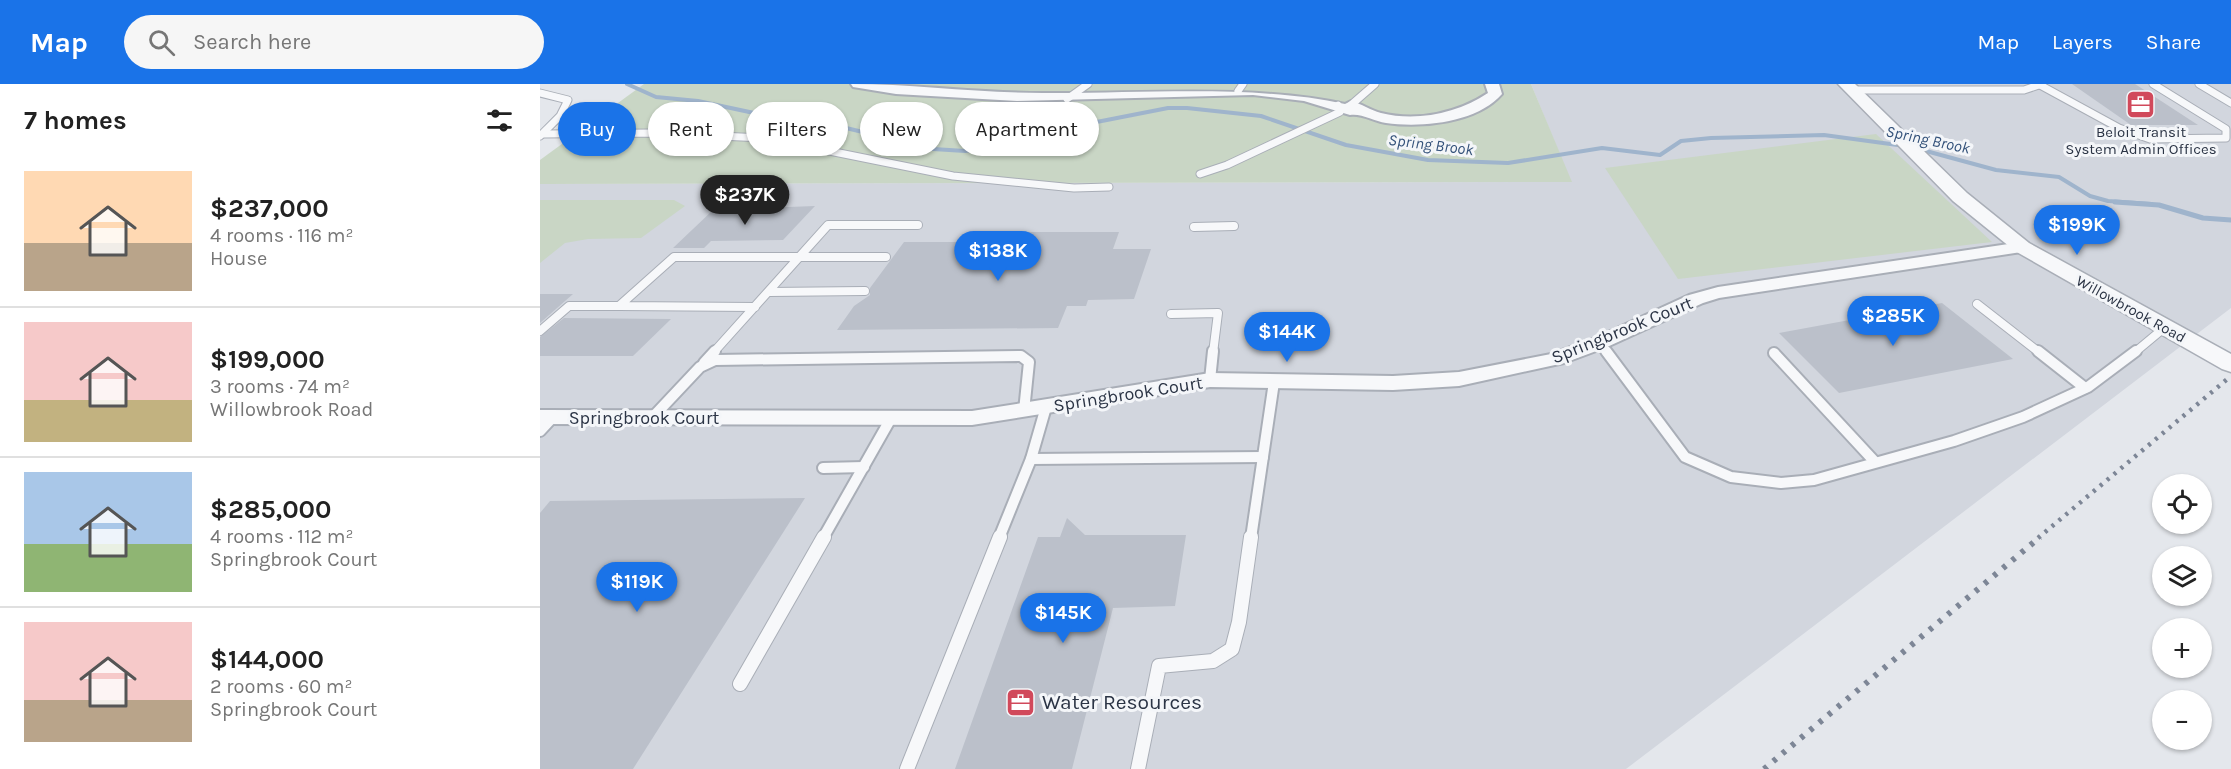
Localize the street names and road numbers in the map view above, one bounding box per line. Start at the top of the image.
street label: Willowbrook Road [2073,271,2189,347]
street label: Springbrook Court [1548,292,1696,368]
street label: Springbrook Court [1052,371,1204,417]
street label: Springbrook Court [569,407,720,429]

